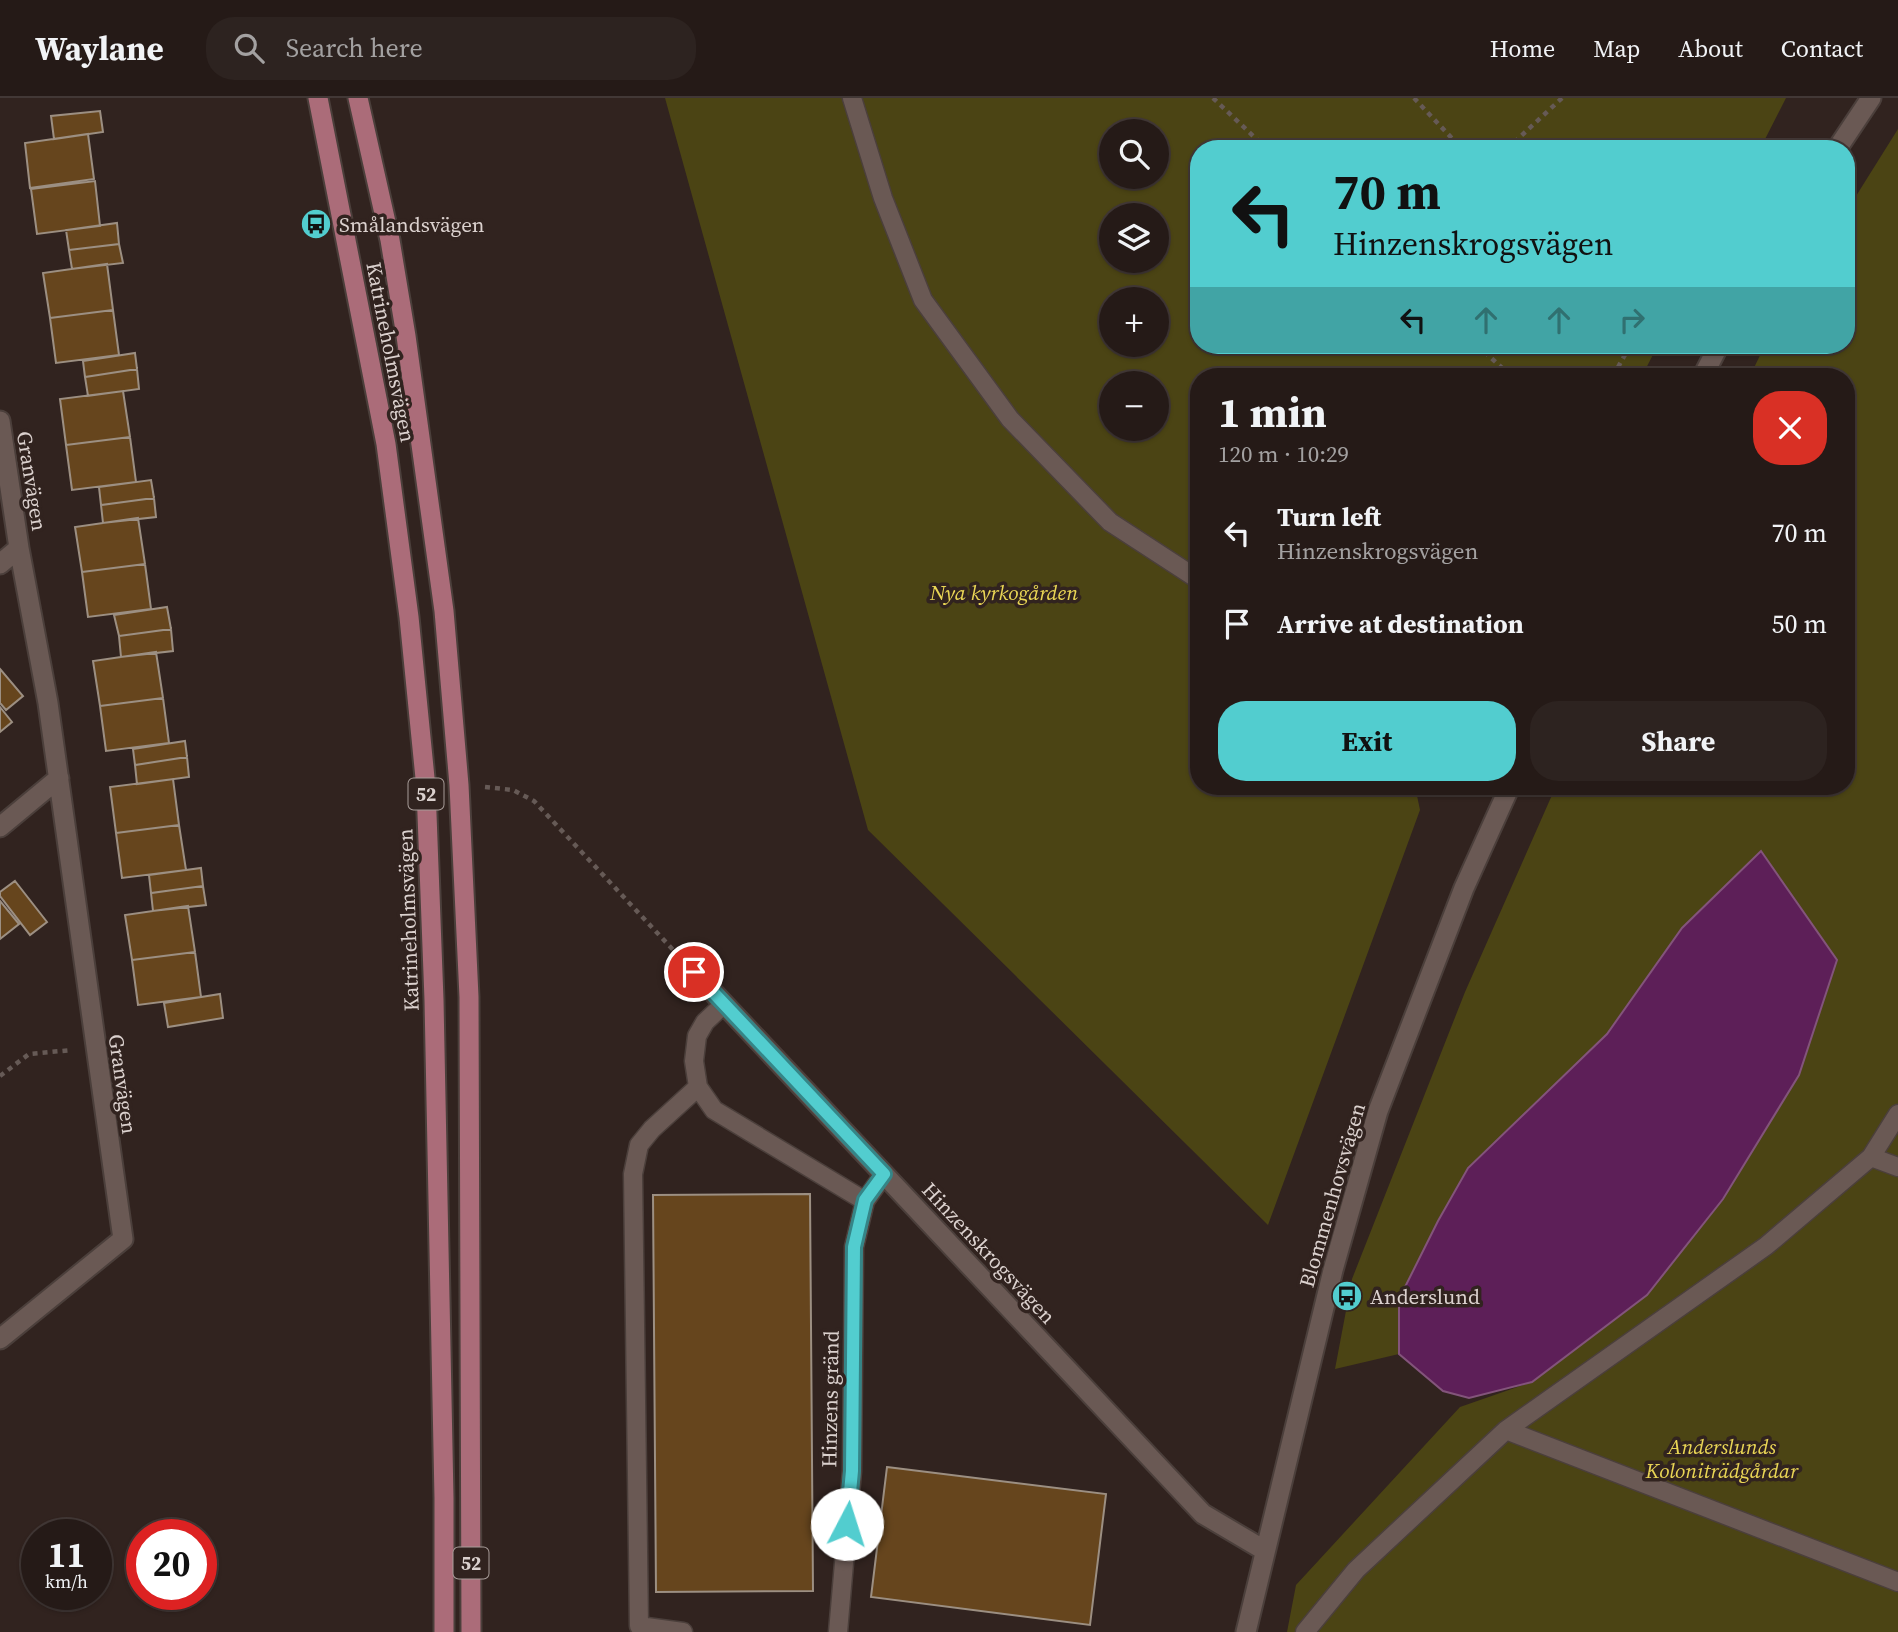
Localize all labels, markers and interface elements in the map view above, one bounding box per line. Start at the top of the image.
search box [206,17,696,80]
text: Waylane [35,26,164,71]
icon: search [230,29,268,67]
text: Search here [286,30,423,66]
text: Home [1490,32,1555,65]
text: Map [1593,32,1640,65]
text: About [1678,32,1743,65]
text: Contact [1781,32,1863,65]
map controls [1099,119,1169,441]
button: search [1099,119,1169,189]
text: 70 m [1333,158,1441,225]
icon: left [1218,168,1309,259]
button: layers [1099,203,1169,273]
bus stop icon: Smålandsvägen [299,207,333,241]
place label: Smålandsvägen [339,210,485,239]
text: Hinzenskrogsvägen [1333,222,1613,266]
street label: Katrineholmsvägen [359,260,423,445]
button: + [1099,287,1169,357]
icon: left [1394,301,1432,339]
icon: ahead [1467,301,1505,339]
icon: ahead [1540,301,1578,339]
icon: right [1613,301,1651,339]
button: − [1099,371,1169,441]
text: 1 min [1218,383,1327,441]
button: close [1753,391,1827,465]
street label: Granvägen [10,429,54,533]
text: 120 m · 10:29 [1218,438,1349,470]
text: Turn left [1277,499,1381,535]
icon: left [1218,514,1256,552]
text: 70 m [1772,515,1827,551]
text: Hinzenskrogsvägen [1277,535,1479,567]
park label: Nya kyrkogården [929,578,1078,607]
icon: arrive [1218,605,1256,643]
text: Arrive at destination [1277,606,1524,642]
text: 50 m [1772,606,1827,642]
button: Exit [1218,701,1516,781]
button: Share [1530,701,1827,781]
road number: 52 [408,778,444,810]
street label: Katrineholmsvägen [390,828,426,1012]
pin [664,942,724,1002]
icon: arrive [675,953,713,991]
street label: Granvägen [102,1032,144,1136]
street label: Blommenhovsvägen [1292,1099,1372,1291]
street label: Hinzenskrogsvägen [916,1176,1063,1330]
bus stop icon: Anderslund [1330,1279,1364,1313]
place label: Anderslund [1370,1282,1480,1311]
street label: Hinzens gränd [814,1330,846,1468]
park label: Anderslunds Koloniträdgårdar [1645,1432,1799,1485]
position arrow [810,1487,884,1561]
speed limit sign: 20 [126,1519,217,1610]
text: 11 [48,1531,85,1579]
road number: 52 [454,1548,489,1578]
text: km/h [45,1569,88,1594]

